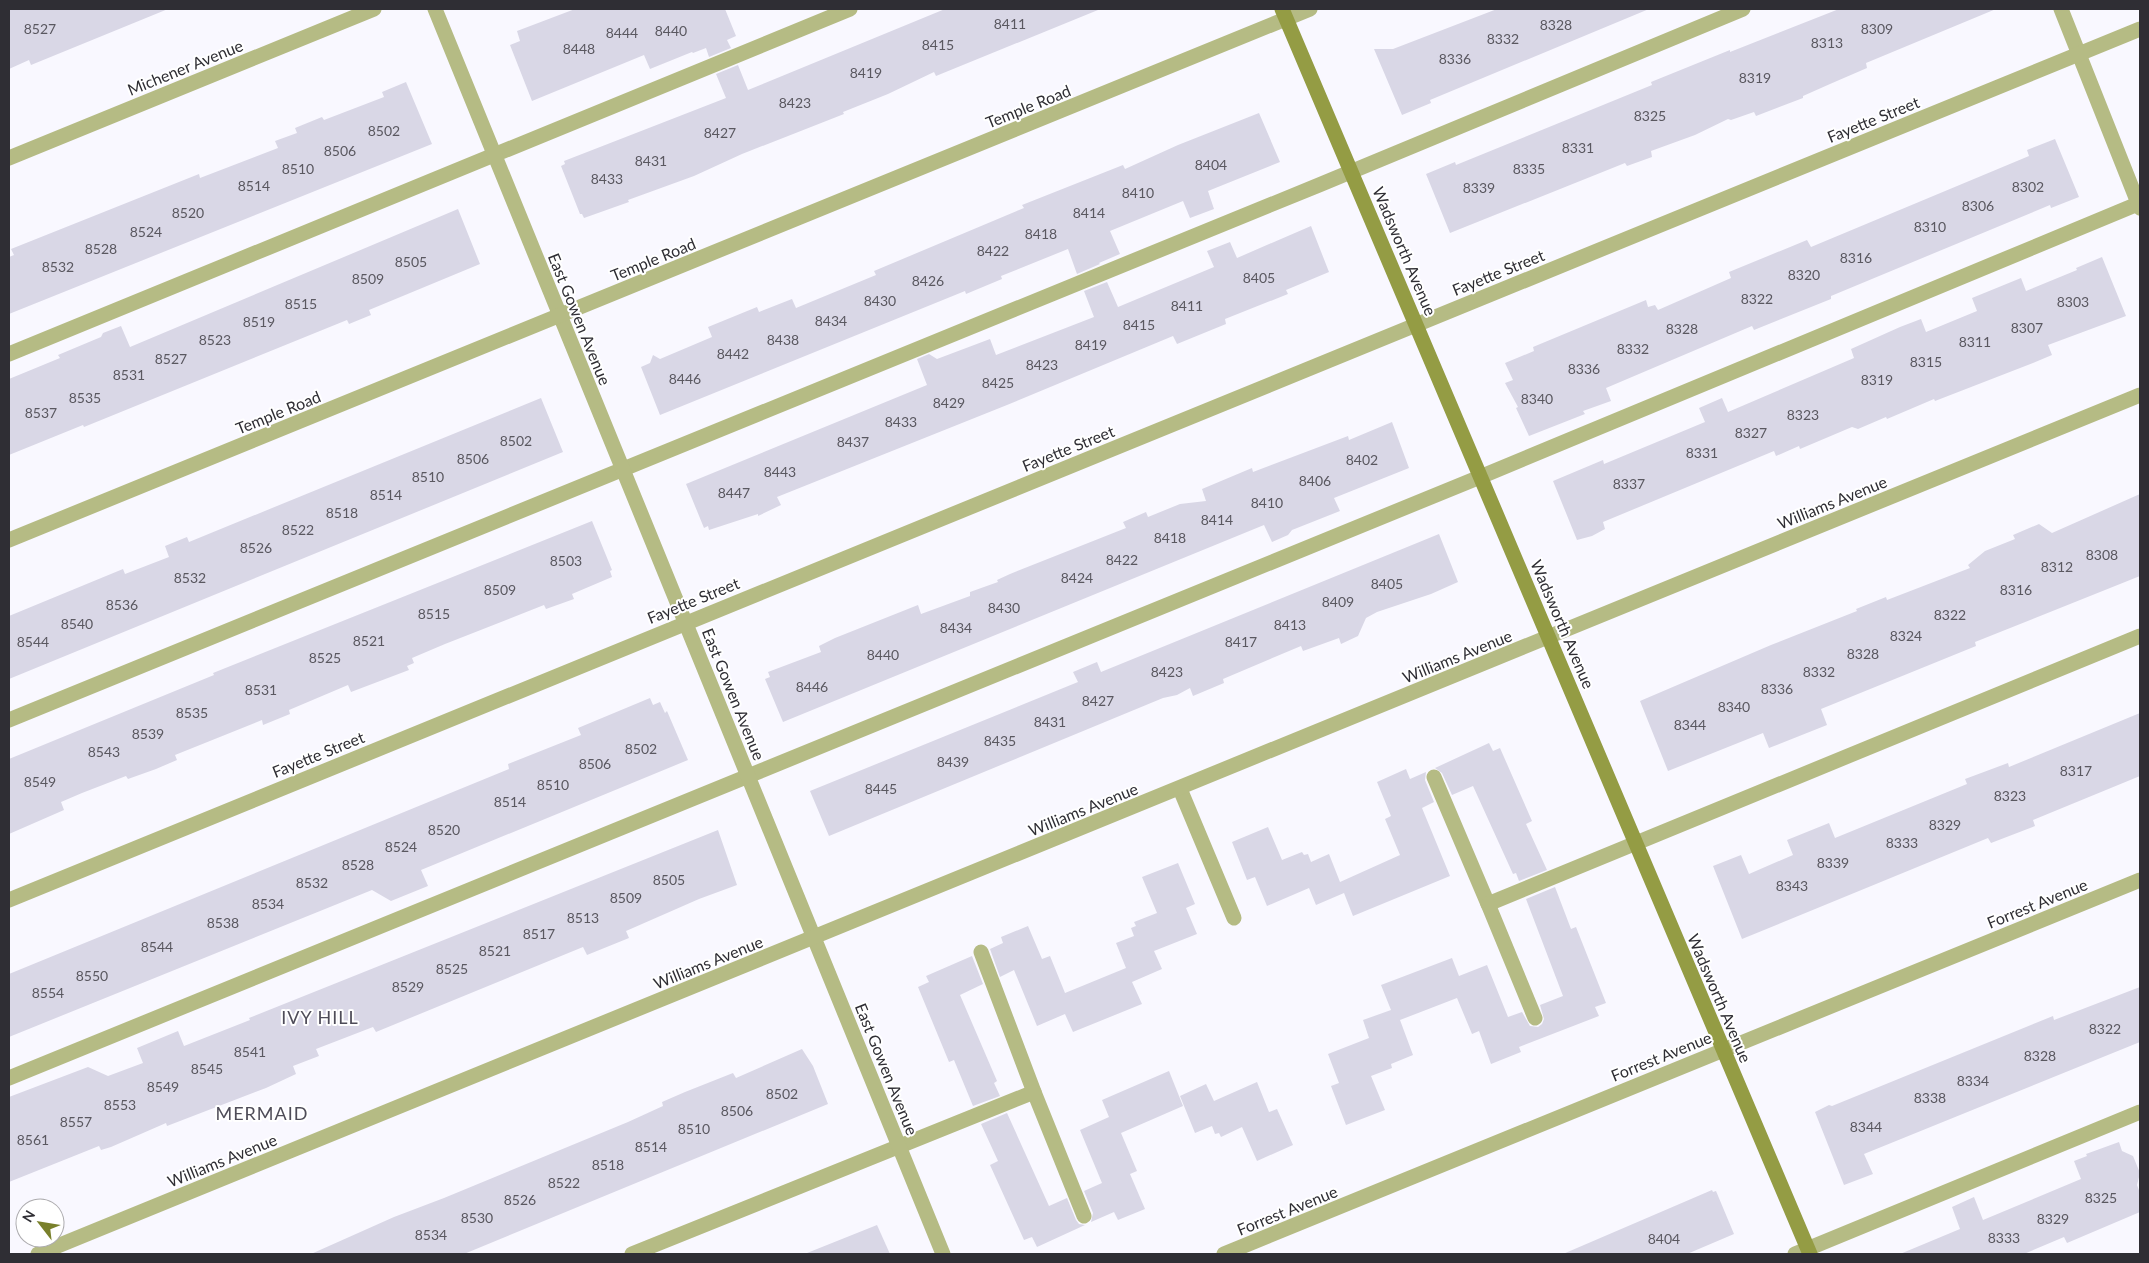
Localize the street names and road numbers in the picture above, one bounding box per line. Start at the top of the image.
street label: Michener Avenue [124,35,246,99]
street label: Temple Road [983,80,1073,132]
street label: Fayette Street [1824,92,1922,146]
street label: Wadsworth Avenue [1369,184,1441,318]
street label: Temple Road [608,233,698,285]
street label: Fayette Street [1449,245,1547,299]
street label: East Gowen Avenue [545,250,615,388]
street label: Temple Road [233,386,323,438]
street label: Fayette Street [1019,421,1117,475]
street label: Williams Avenue [1775,471,1889,533]
street label: Wadsworth Avenue [1527,557,1599,691]
street label: Fayette Street [644,573,742,627]
street label: East Gowen Avenue [699,625,769,763]
street label: Williams Avenue [1400,625,1514,687]
street label: Fayette Street [269,727,367,781]
street label: Williams Avenue [1026,778,1140,840]
street label: Forrest Avenue [1984,874,2090,932]
street label: Williams Avenue [651,931,765,993]
street label: Wadsworth Avenue [1684,931,1756,1065]
street label: East Gowen Avenue [852,1000,922,1138]
street label: Forrest Avenue [1608,1027,1714,1085]
street label: Williams Avenue [165,1129,279,1191]
street label: Forrest Avenue [1234,1181,1340,1239]

